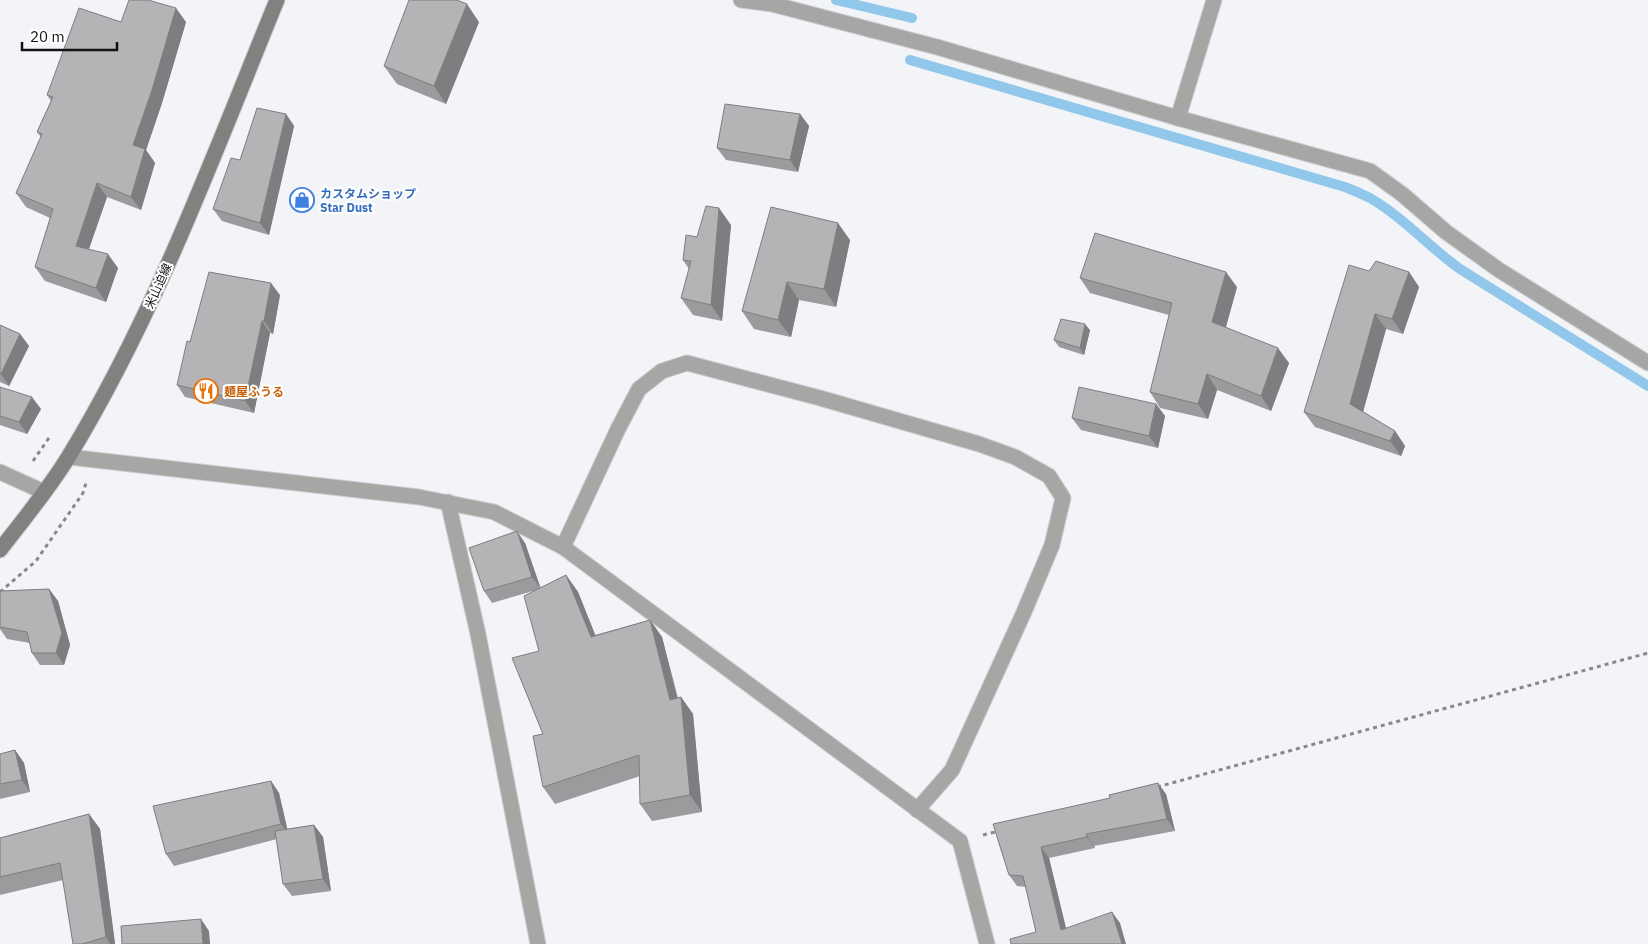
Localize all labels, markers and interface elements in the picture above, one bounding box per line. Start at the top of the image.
scale bar [22,20,118,52]
text: 20 m [30,27,65,46]
place label: カスタムショップ Star Dust [320,186,416,215]
shop icon: カスタムショップ Star Dust [289,187,315,213]
street label: 米山迫線 [141,261,175,311]
restaurant icon: 麺屋ふうる [193,378,219,404]
place label: 麺屋ふうる [224,384,284,399]

